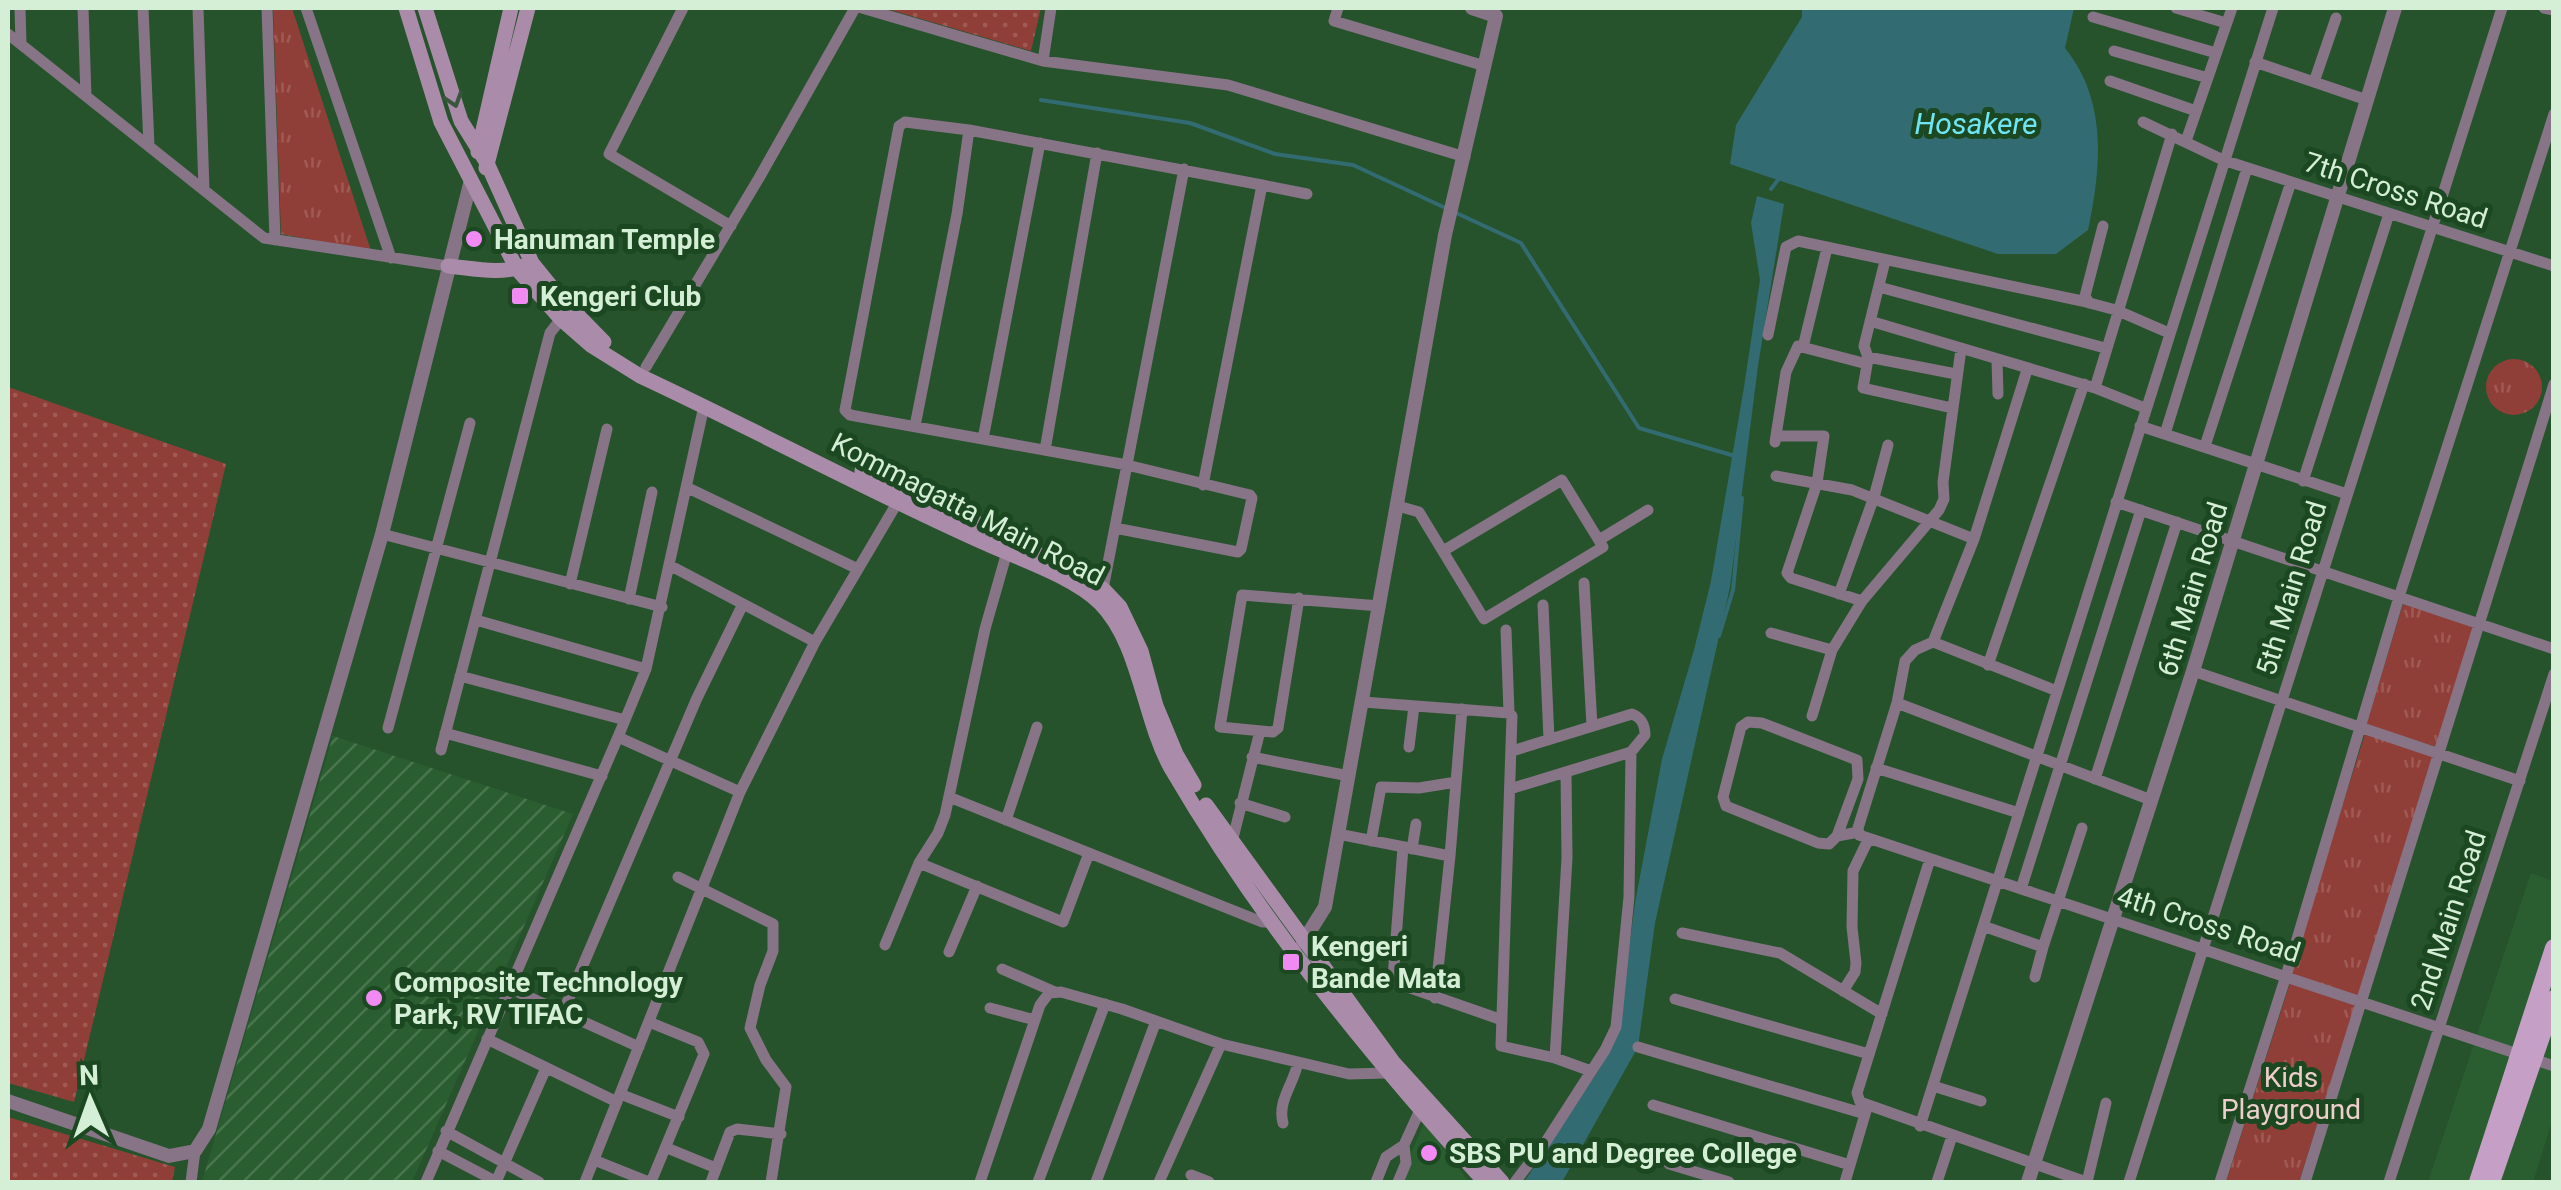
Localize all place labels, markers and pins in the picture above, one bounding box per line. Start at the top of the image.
place label: Hanuman Temple [494,223,715,256]
marker: Hanuman Temple [463,228,485,250]
place label: Kengeri Club [540,280,701,313]
marker: Kengeri Club [509,285,531,307]
place label: Kengeri Bande Mata [1311,930,1461,995]
marker: Kengeri Bande Mata [1280,951,1302,973]
place label: Composite Technology Park, RV TIFAC [394,966,684,1031]
marker: Composite Technology Park, RV TIFAC [363,987,385,1009]
place label: SBS PU and Degree College [1449,1137,1797,1170]
marker: SBS PU and Degree College [1418,1142,1440,1164]

